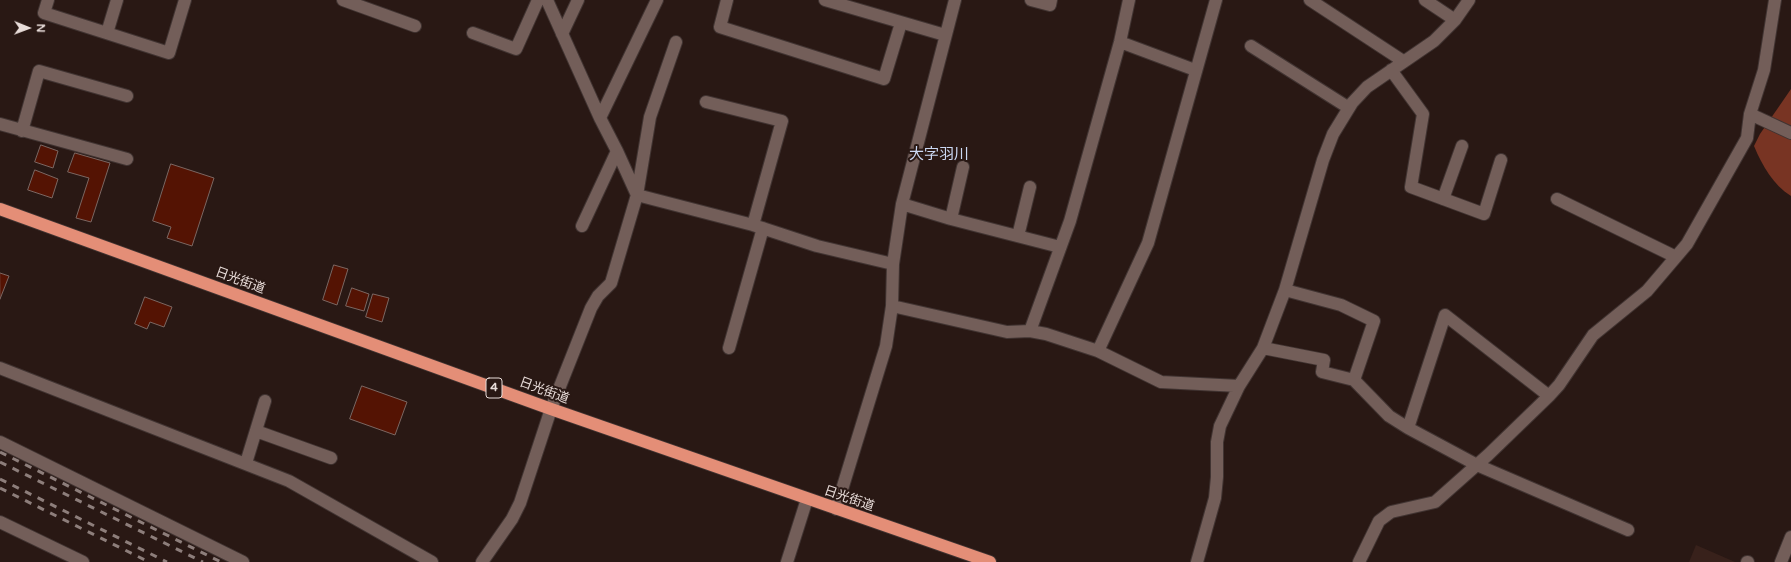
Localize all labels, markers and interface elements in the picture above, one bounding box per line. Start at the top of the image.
north arrow [8,8,48,48]
text: N [34,24,47,33]
district label: 大字羽川 [909,146,969,164]
street label: 日光街道 [213,265,267,297]
street label: 日光街道 [517,375,571,407]
road number: 4 [486,378,502,398]
street label: 日光街道 [822,483,876,515]

